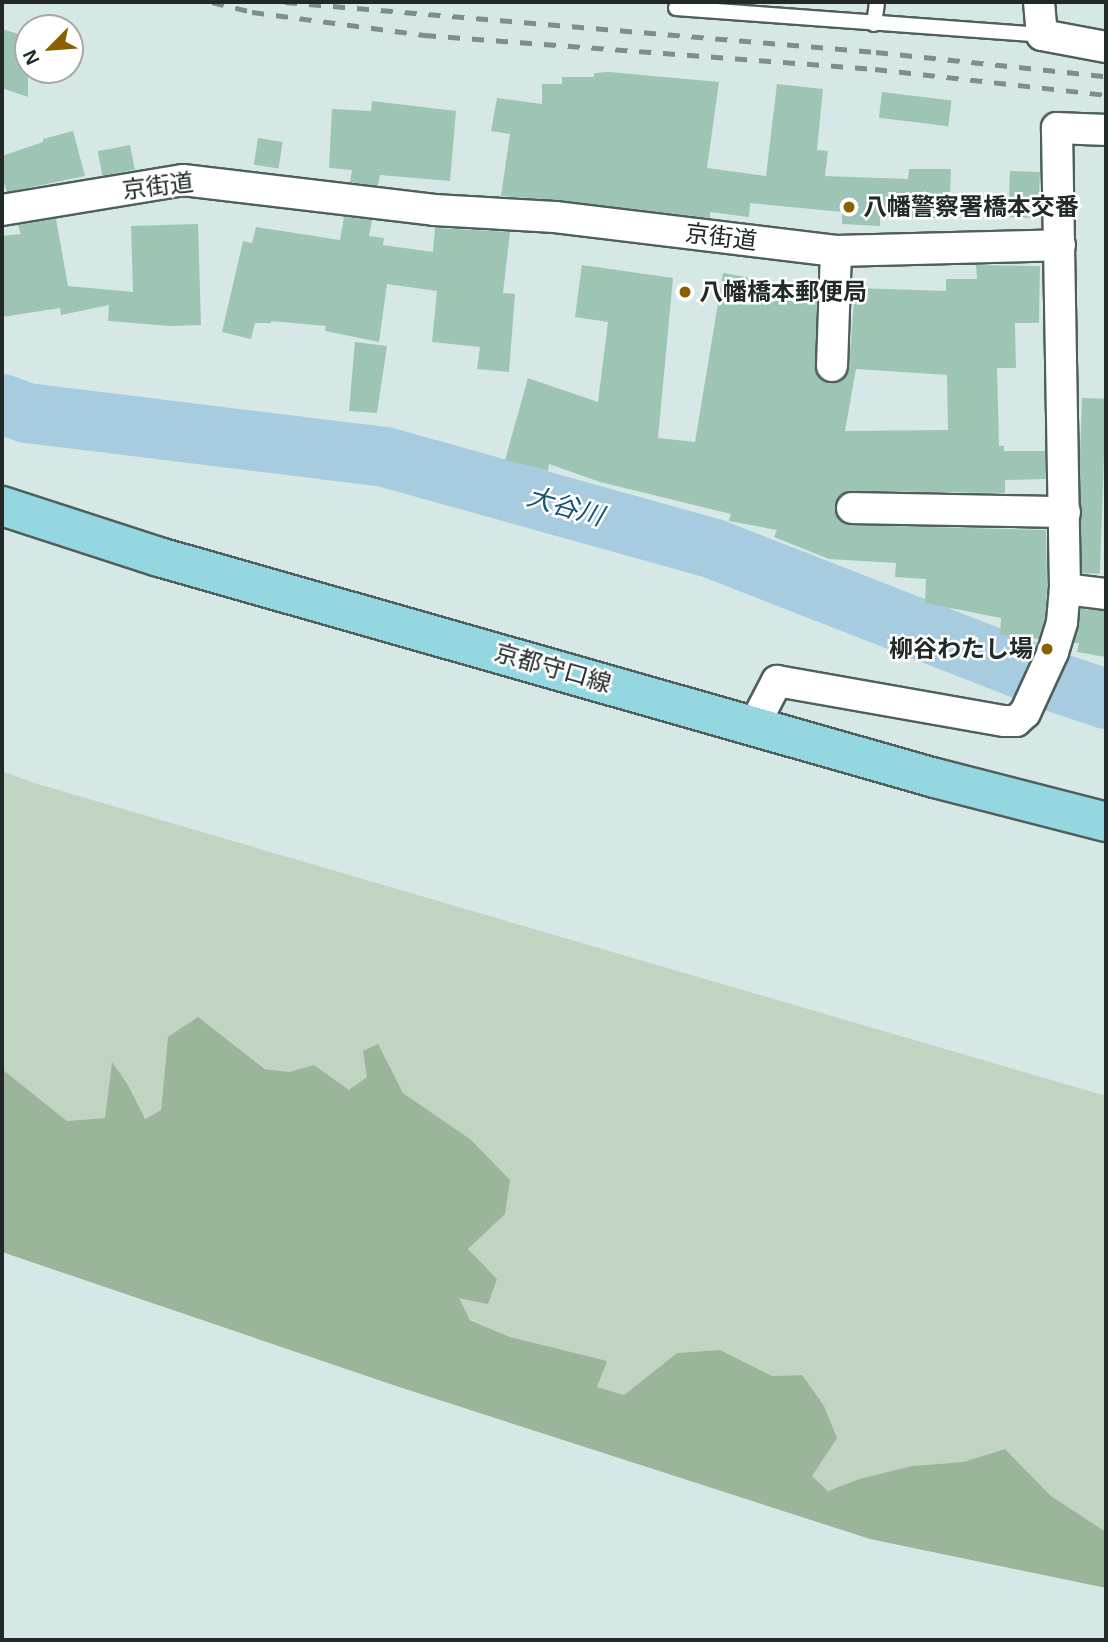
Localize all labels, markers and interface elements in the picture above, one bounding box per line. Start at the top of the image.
north arrow [14,14,84,84]
text: N [19,47,44,68]
street label: 京街道 [121,167,195,205]
place label: 八幡警察署橋本交番 [863,193,1079,221]
marker: 八幡警察署橋本交番 [841,199,857,215]
street label: 京街道 [684,218,758,256]
place label: 八幡橋本郵便局 [699,278,867,306]
marker: 八幡橋本郵便局 [677,284,693,300]
water label: 大谷川 [523,481,607,533]
place label: 柳谷わたし場 [889,635,1033,663]
street label: 京都守口線 [491,638,615,698]
marker: 柳谷わたし場 [1039,641,1055,657]

